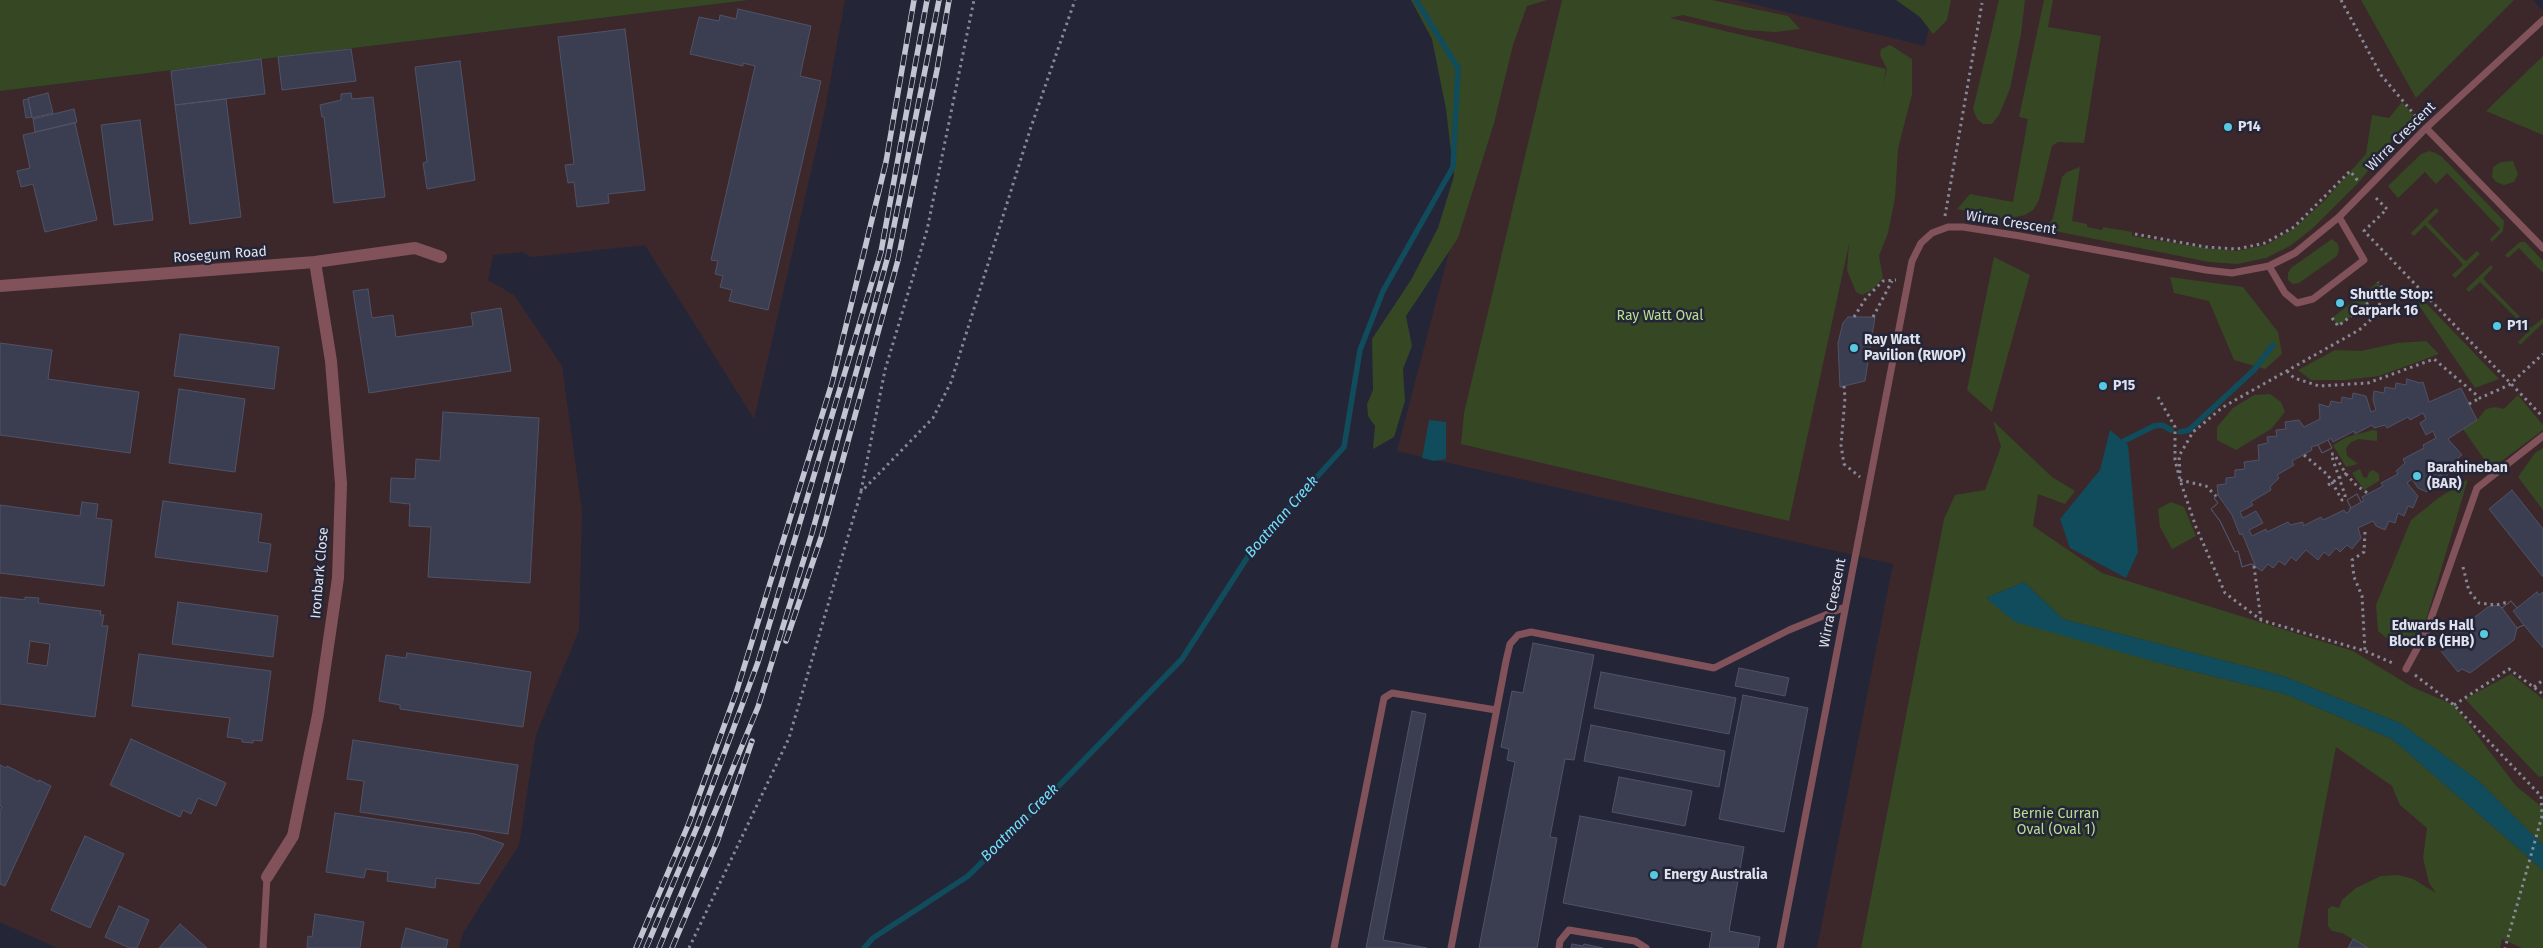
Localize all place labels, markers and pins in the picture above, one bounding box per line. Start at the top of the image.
place label: P14 [2238,119,2261,135]
marker: P14 [2222,121,2234,133]
place label: Shuttle Stop: Carpark 16 [2350,287,2433,320]
marker: Shuttle Stop: Carpark 16 [2334,297,2346,309]
place label: P11 [2507,318,2528,334]
marker: P11 [2491,320,2503,332]
place label: Ray Watt Pavilion (RWOP) [1864,332,1966,364]
marker: Ray Watt Pavilion (RWOP) [1848,342,1860,354]
place label: P15 [2113,378,2135,394]
marker: P15 [2097,380,2109,392]
place label: Barahineban (BAR) [2427,460,2508,492]
marker: Barahineban (BAR) [2411,470,2423,482]
place label: Edwards Hall Block B (EHB) [2389,618,2474,650]
marker: Edwards Hall Block B (EHB) [2478,628,2490,640]
place label: Energy Australia [1664,867,1768,883]
marker: Energy Australia [1648,869,1660,881]

